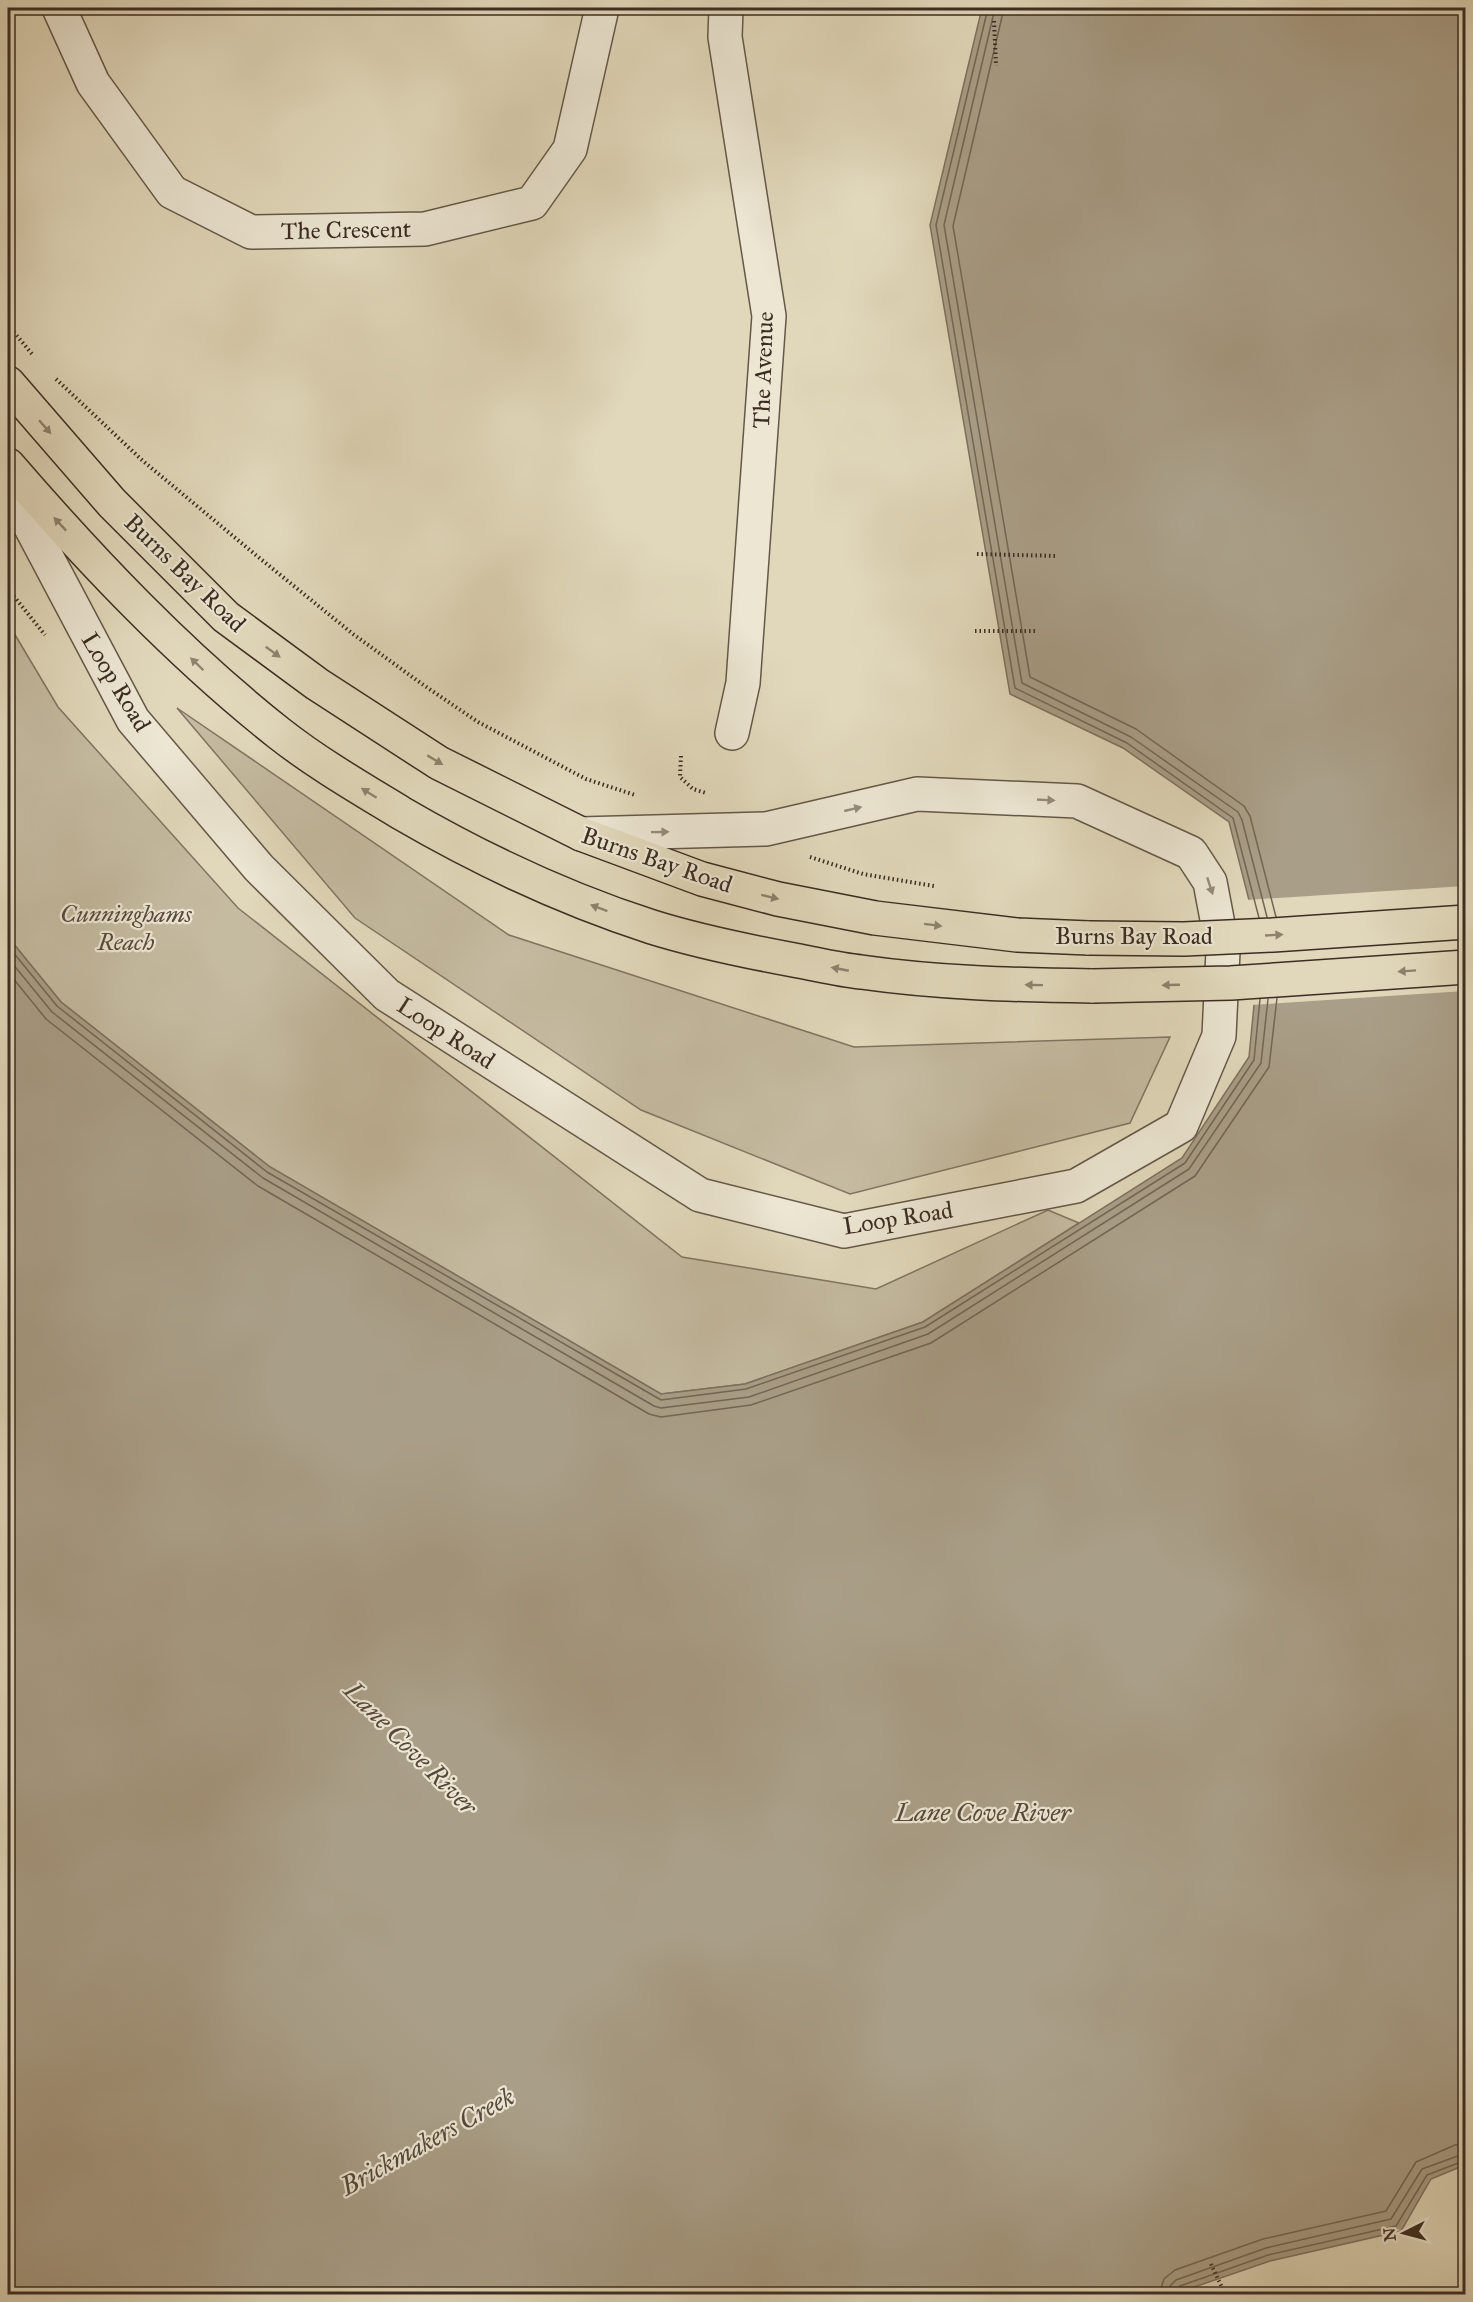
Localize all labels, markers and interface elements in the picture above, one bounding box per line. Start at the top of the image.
street label: The Crescent [281,214,412,246]
street label: The Avenue [746,311,780,429]
one-way arrow [38,419,51,434]
street label: Burns Bay Road [118,507,252,639]
one-way arrow [53,517,67,532]
street label: Loop Road [75,627,157,737]
one-way arrow [265,646,281,658]
one-way arrow [190,657,204,671]
one-way arrow [427,755,443,766]
one-way arrow [361,788,377,799]
one-way arrow [1036,795,1055,804]
one-way arrow [843,804,862,813]
street label: Burns Bay Road [578,820,736,900]
one-way arrow [651,827,670,837]
one-way arrow [1206,878,1215,896]
one-way arrow [761,892,780,902]
park label: Cunninghams Reach [60,899,193,957]
one-way arrow [590,903,608,912]
one-way arrow [924,920,943,930]
street label: Burns Bay Road [1055,921,1213,951]
one-way arrow [1264,930,1283,939]
one-way arrow [831,964,850,973]
one-way arrow [1398,966,1417,976]
one-way arrow [1025,980,1044,990]
one-way arrow [1161,981,1180,990]
street label: Loop Road [391,990,501,1076]
street label: Loop Road [841,1195,955,1241]
water label: Lane Cove River [337,1674,485,1822]
water label: Lane Cove River [894,1796,1072,1828]
water label: Brickmakers Creek [333,2080,520,2203]
north arrow [1374,2203,1434,2263]
text: N [1379,2226,1400,2242]

